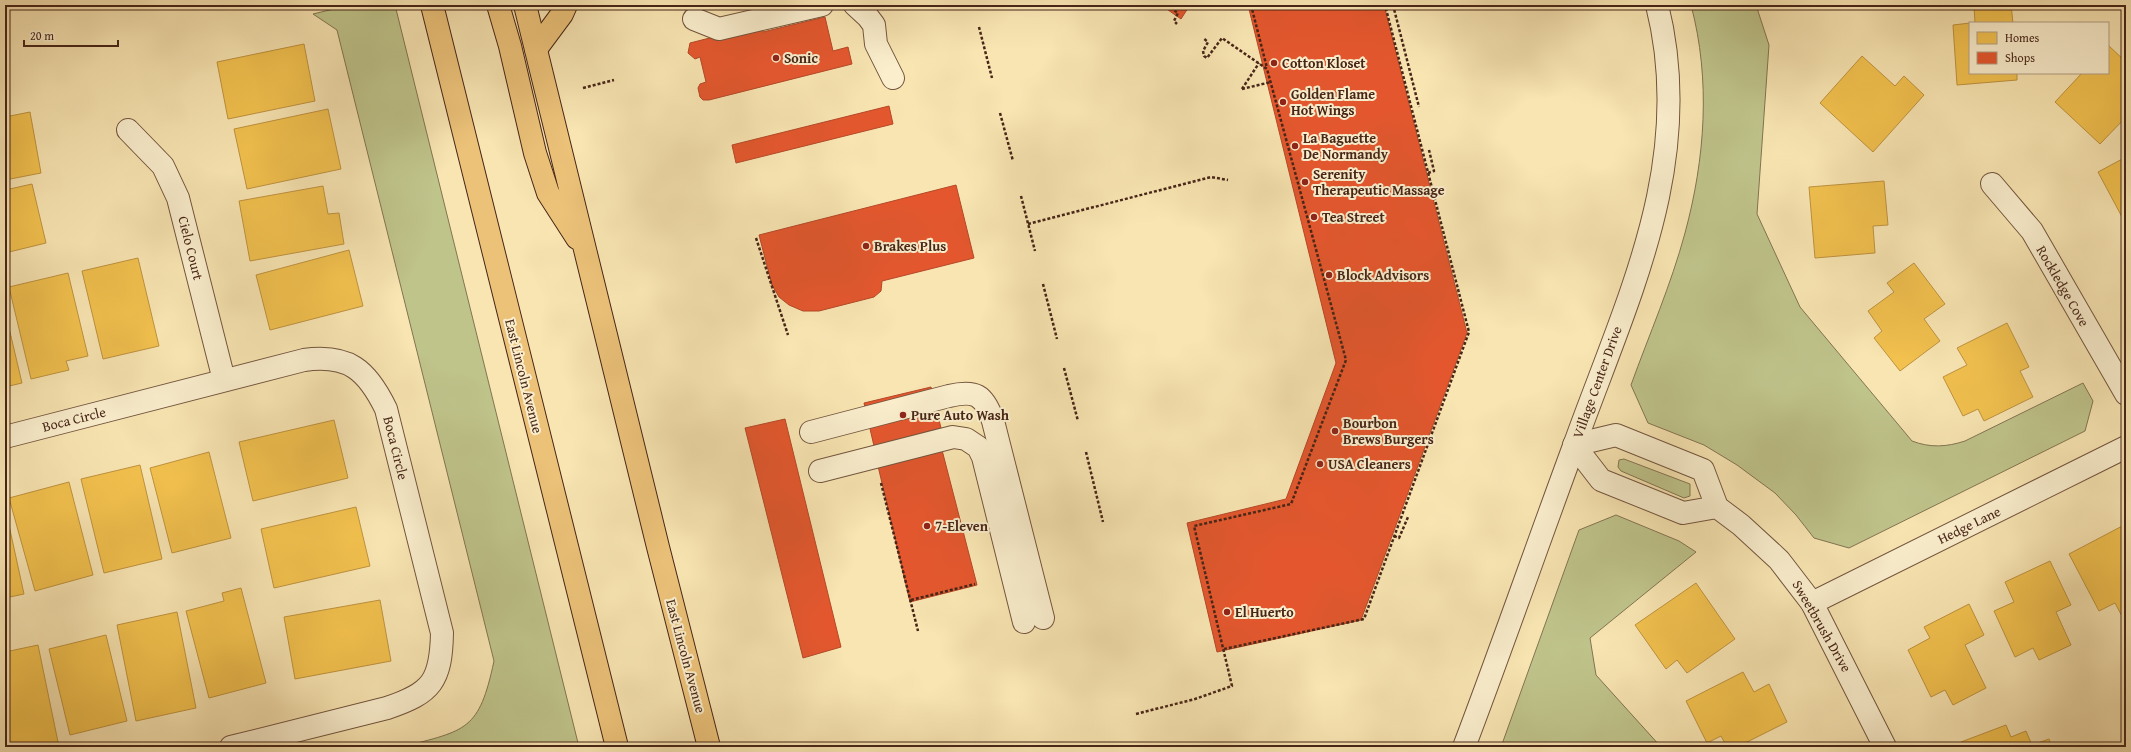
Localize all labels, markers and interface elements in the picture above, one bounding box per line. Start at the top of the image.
scale bar [24,22,118,48]
legend [1969,22,2109,74]
text: 20 m [30,27,54,44]
text: Homes [2005,29,2040,46]
place label: Sonic [784,48,818,68]
text: Shops [2005,49,2035,66]
marker: Sonic [771,53,781,63]
place label: Cotton Kloset [1282,53,1366,73]
marker: Cotton Kloset [1269,58,1279,68]
place label: Golden Flame Hot Wings [1291,84,1375,120]
marker: Golden Flame Hot Wings [1278,97,1288,107]
place label: La Baguette De Normandy [1303,128,1389,164]
marker: La Baguette De Normandy [1290,141,1300,151]
place label: Serenity Therapeutic Massage [1313,164,1445,200]
marker: Serenity Therapeutic Massage [1300,177,1310,187]
place label: Tea Street [1322,207,1385,227]
marker: Tea Street [1309,212,1319,222]
street label: Cielo Court [173,214,209,282]
place label: Brakes Plus [874,236,946,256]
marker: Brakes Plus [861,241,871,251]
street label: Rockledge Cove [2032,242,2095,331]
place label: Block Advisors [1337,265,1429,285]
marker: Block Advisors [1324,270,1334,280]
street label: East Lincoln Avenue [500,317,548,436]
street label: Village Center Drive [1567,323,1627,441]
street label: Boca Circle [40,401,108,437]
place label: Pure Auto Wash [911,405,1010,425]
marker: Pure Auto Wash [898,410,908,420]
place label: Bourbon Brews Burgers [1343,413,1434,449]
street label: Boca Circle [378,414,414,482]
marker: Bourbon Brews Burgers [1330,426,1340,436]
place label: USA Cleaners [1328,454,1411,474]
marker: USA Cleaners [1315,459,1325,469]
street label: Hedge Lane [1934,501,2004,549]
place label: 7-Eleven [935,516,989,536]
marker: 7-Eleven [922,521,932,531]
street label: Sweetbrush Drive [1788,576,1857,676]
street label: East Lincoln Avenue [661,597,711,716]
place label: El Huerto [1235,602,1294,622]
marker: El Huerto [1222,607,1232,617]

